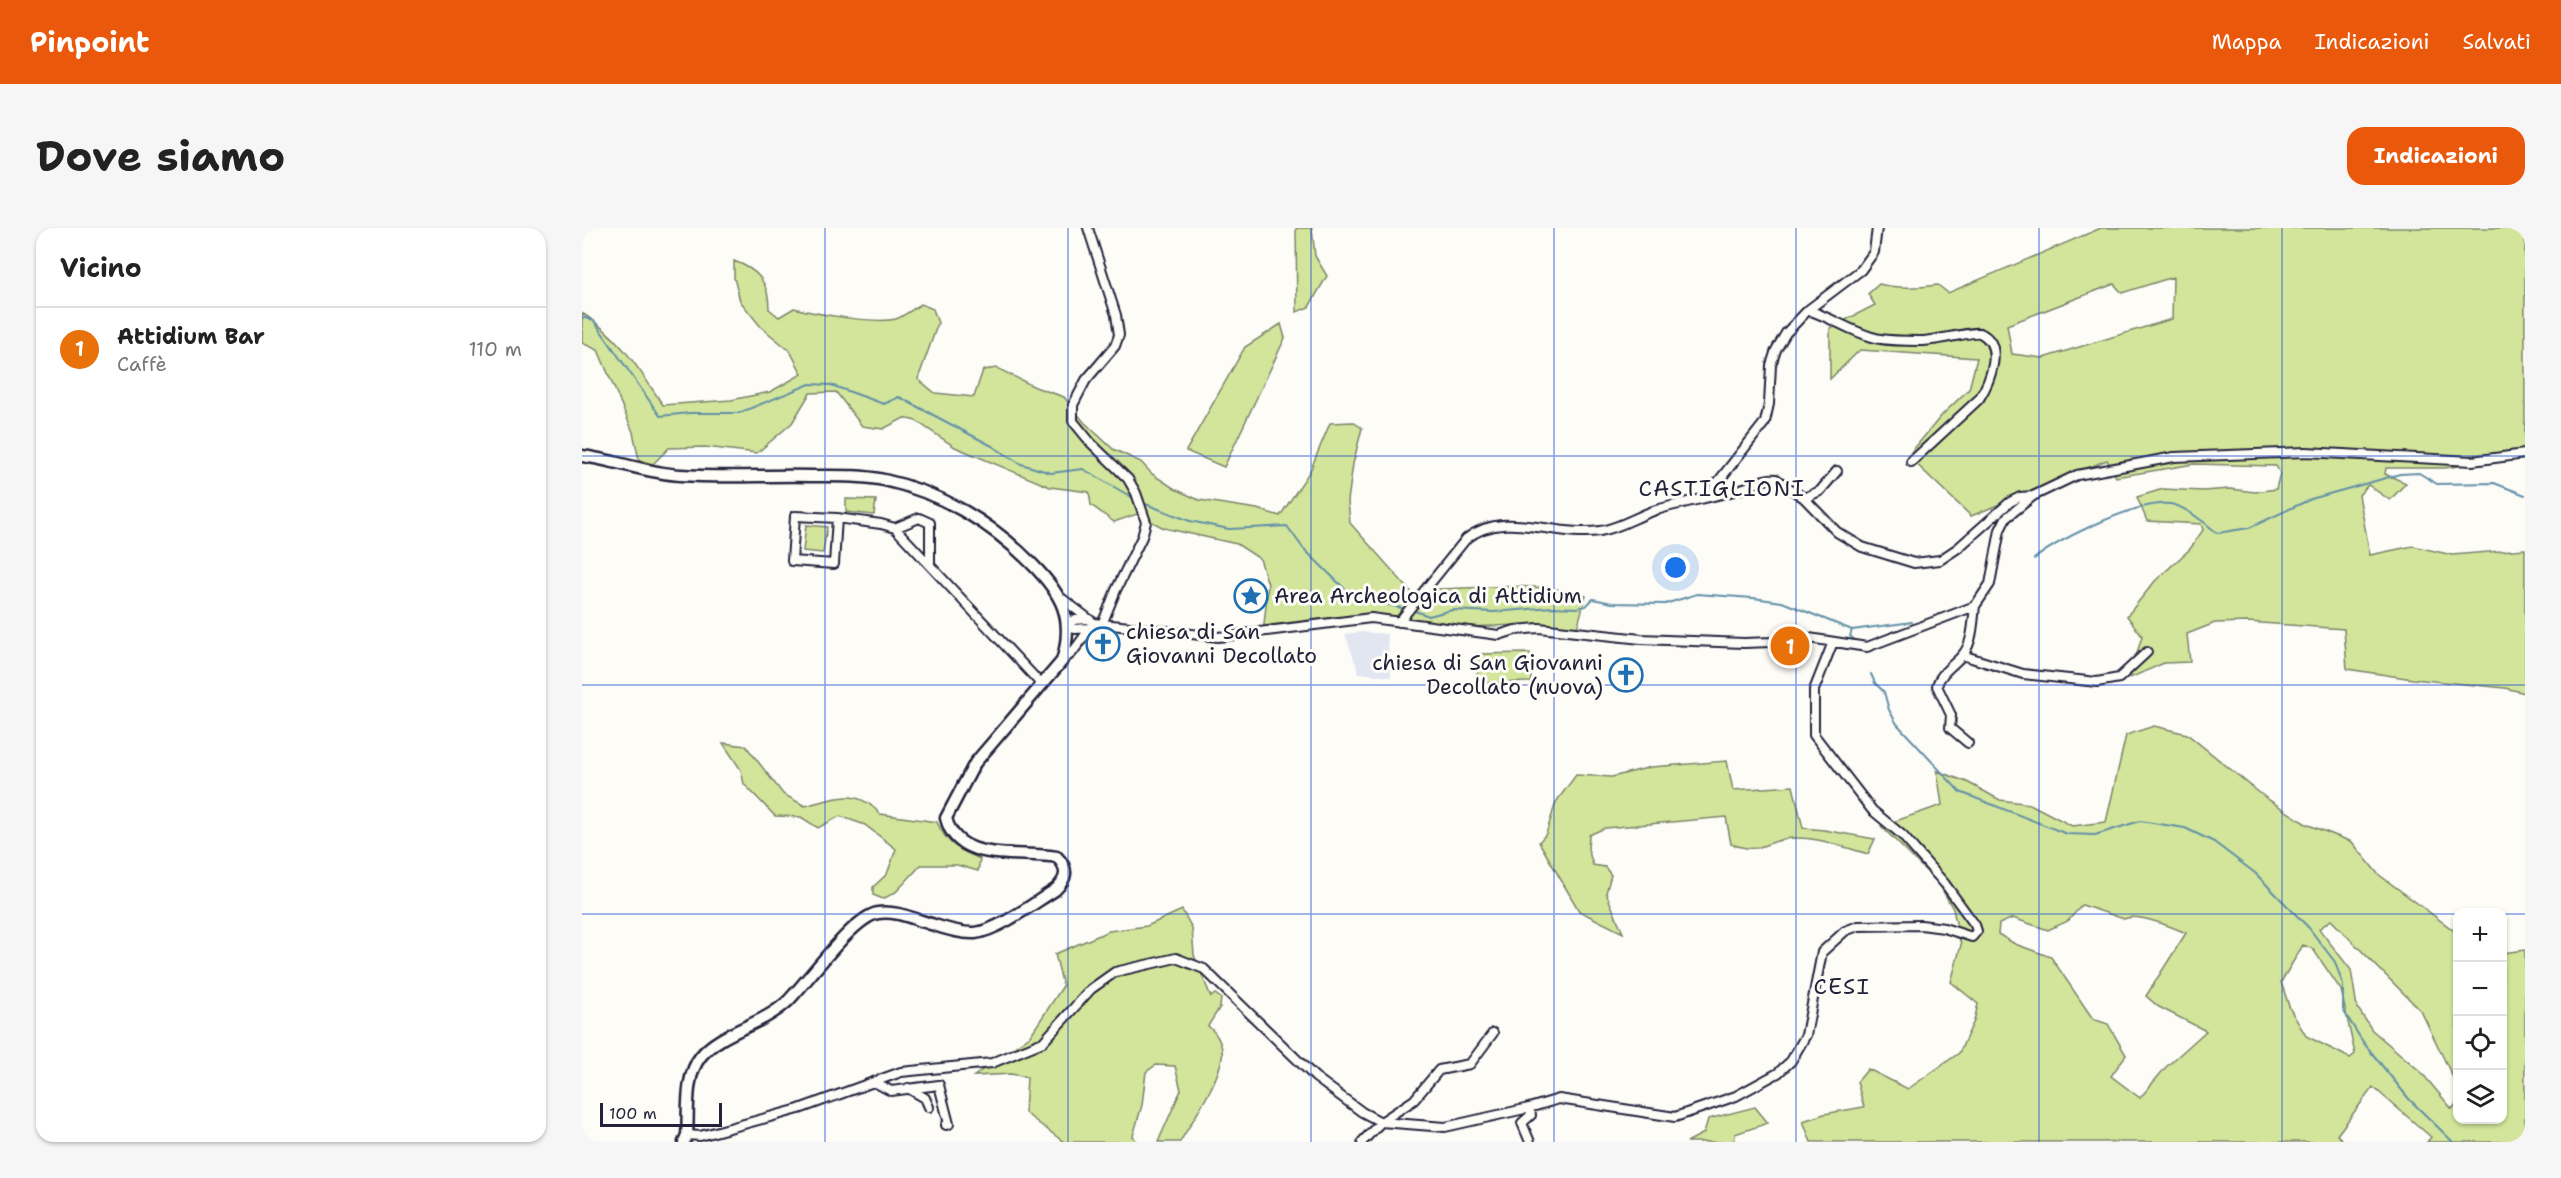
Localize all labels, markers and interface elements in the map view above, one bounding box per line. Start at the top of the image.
text: Pinpoint [30,23,149,61]
text: Mappa [2212,28,2282,56]
text: Indicazioni [2315,28,2429,56]
text: Salvati [2462,28,2531,56]
button: Indicazioni [2347,127,2525,185]
text: Dove siamo [36,128,285,184]
text: Vicino [60,250,142,285]
text: Attidium Bar [117,322,265,351]
text: 1 [75,336,84,362]
text: 110 m [468,336,522,362]
text: Caffè [117,351,167,377]
district label: CASTIGLIONI [1639,474,1805,503]
your location [1661,553,1690,582]
place icon: Area Archeologica di Attidium [1233,578,1269,614]
place label: Area Archeologica di Attidium [1274,582,1582,610]
place label: chiesa di San Giovanni Decollato [1126,618,1317,670]
pin: 1 [1770,624,1810,668]
church icon: chiesa di San Giovanni Decollato [1085,626,1121,662]
place label: chiesa di San Giovanni Decollato (nuova) [1372,649,1603,701]
church icon: chiesa di San Giovanni Decollato (nuova) [1608,657,1644,693]
map controls [2453,908,2507,1124]
button: + [2453,908,2507,962]
button: − [2453,962,2507,1016]
district label: CESI [1814,972,1870,1001]
button: locate [2453,1016,2507,1070]
button: layers [2453,1070,2507,1124]
scale bar [600,1100,722,1128]
text: 100 m [609,1103,657,1124]

